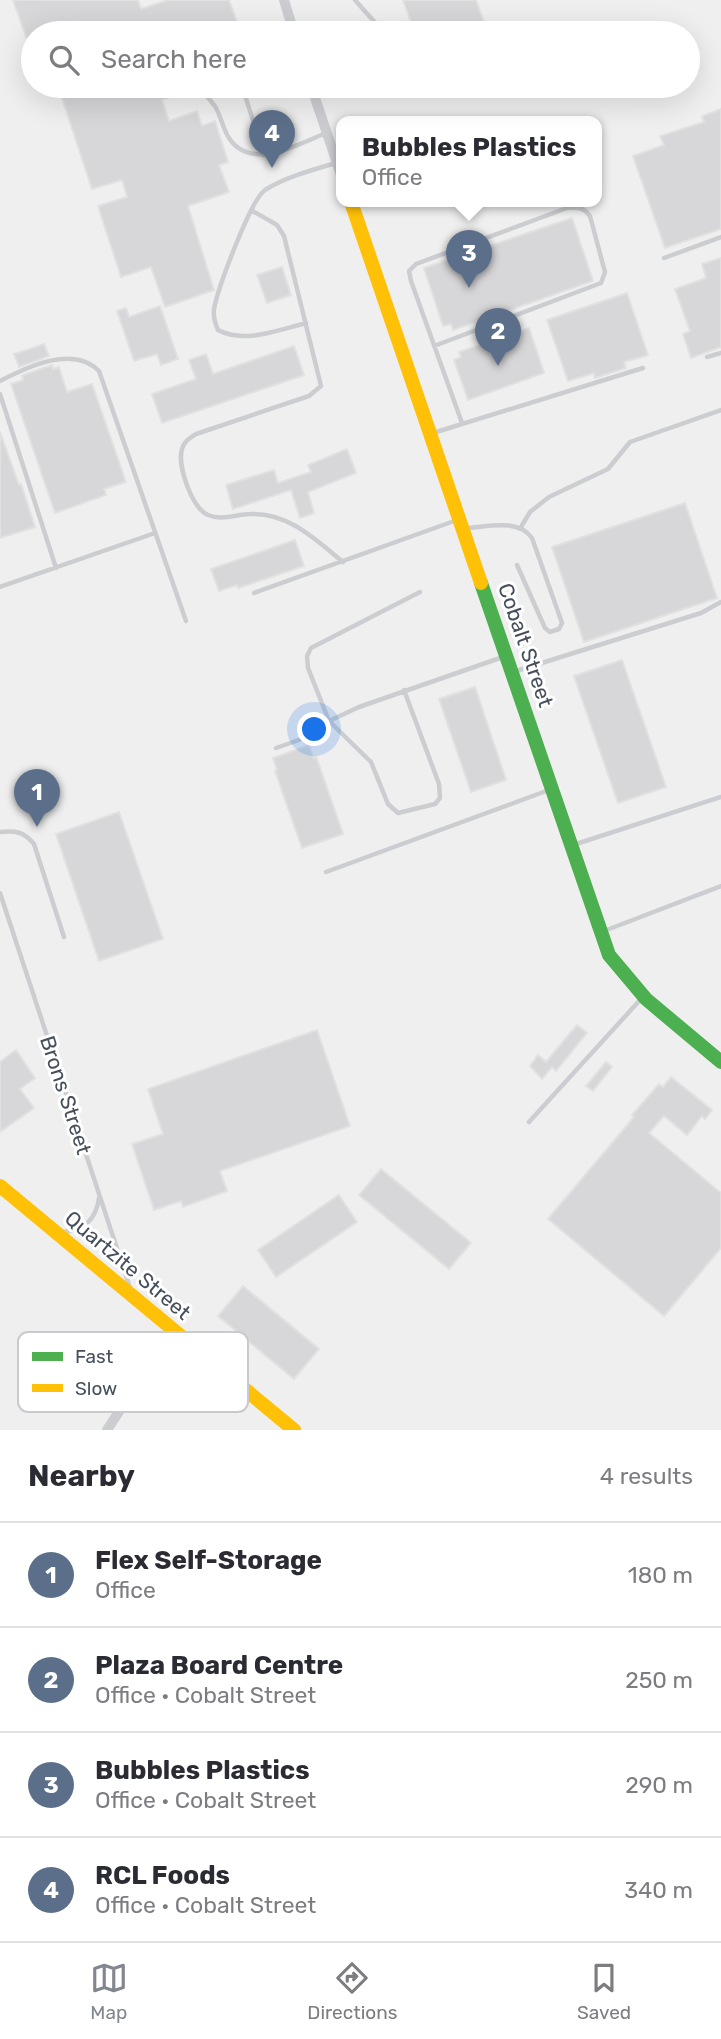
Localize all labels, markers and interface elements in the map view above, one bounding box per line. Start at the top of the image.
search box [21,21,700,98]
icon: search [45,41,83,79]
text: Search here [101,44,247,75]
pin: 4 [249,110,295,168]
popup [336,116,602,207]
text: Bubbles Plastics [362,132,576,163]
text: Office [362,163,423,191]
pin: 3 [446,230,492,288]
pin: 2 [475,308,521,366]
street label: Cobalt Street [493,580,559,710]
your location [297,712,331,746]
pin: 1 [14,769,60,827]
street label: Brons Street [35,1033,97,1157]
street label: Quartzite Street [60,1205,196,1325]
legend [18,1332,248,1412]
text: Fast [75,1345,114,1368]
text: Slow [75,1377,117,1400]
text: Nearby [28,1458,135,1494]
text: 4 results [600,1462,693,1490]
text: Flex Self-Storage [95,1545,322,1576]
text: 1 [45,1561,57,1589]
text: 180 m [628,1561,693,1589]
text: Office [95,1576,156,1604]
text: Plaza Board Centre [95,1650,343,1681]
text: 2 [44,1666,58,1694]
text: 250 m [625,1666,693,1694]
text: Office · Cobalt Street [95,1681,316,1709]
text: Bubbles Plastics [95,1755,310,1786]
text: 3 [43,1771,59,1799]
text: 290 m [625,1771,693,1799]
text: Office · Cobalt Street [95,1786,316,1814]
text: RCL Foods [95,1860,230,1891]
text: 4 [43,1876,59,1904]
text: 340 m [624,1876,693,1904]
text: Office · Cobalt Street [95,1891,316,1919]
tab: Map [90,1959,128,2024]
tab: Directions [307,1959,397,2024]
tab: Saved [577,1959,631,2024]

